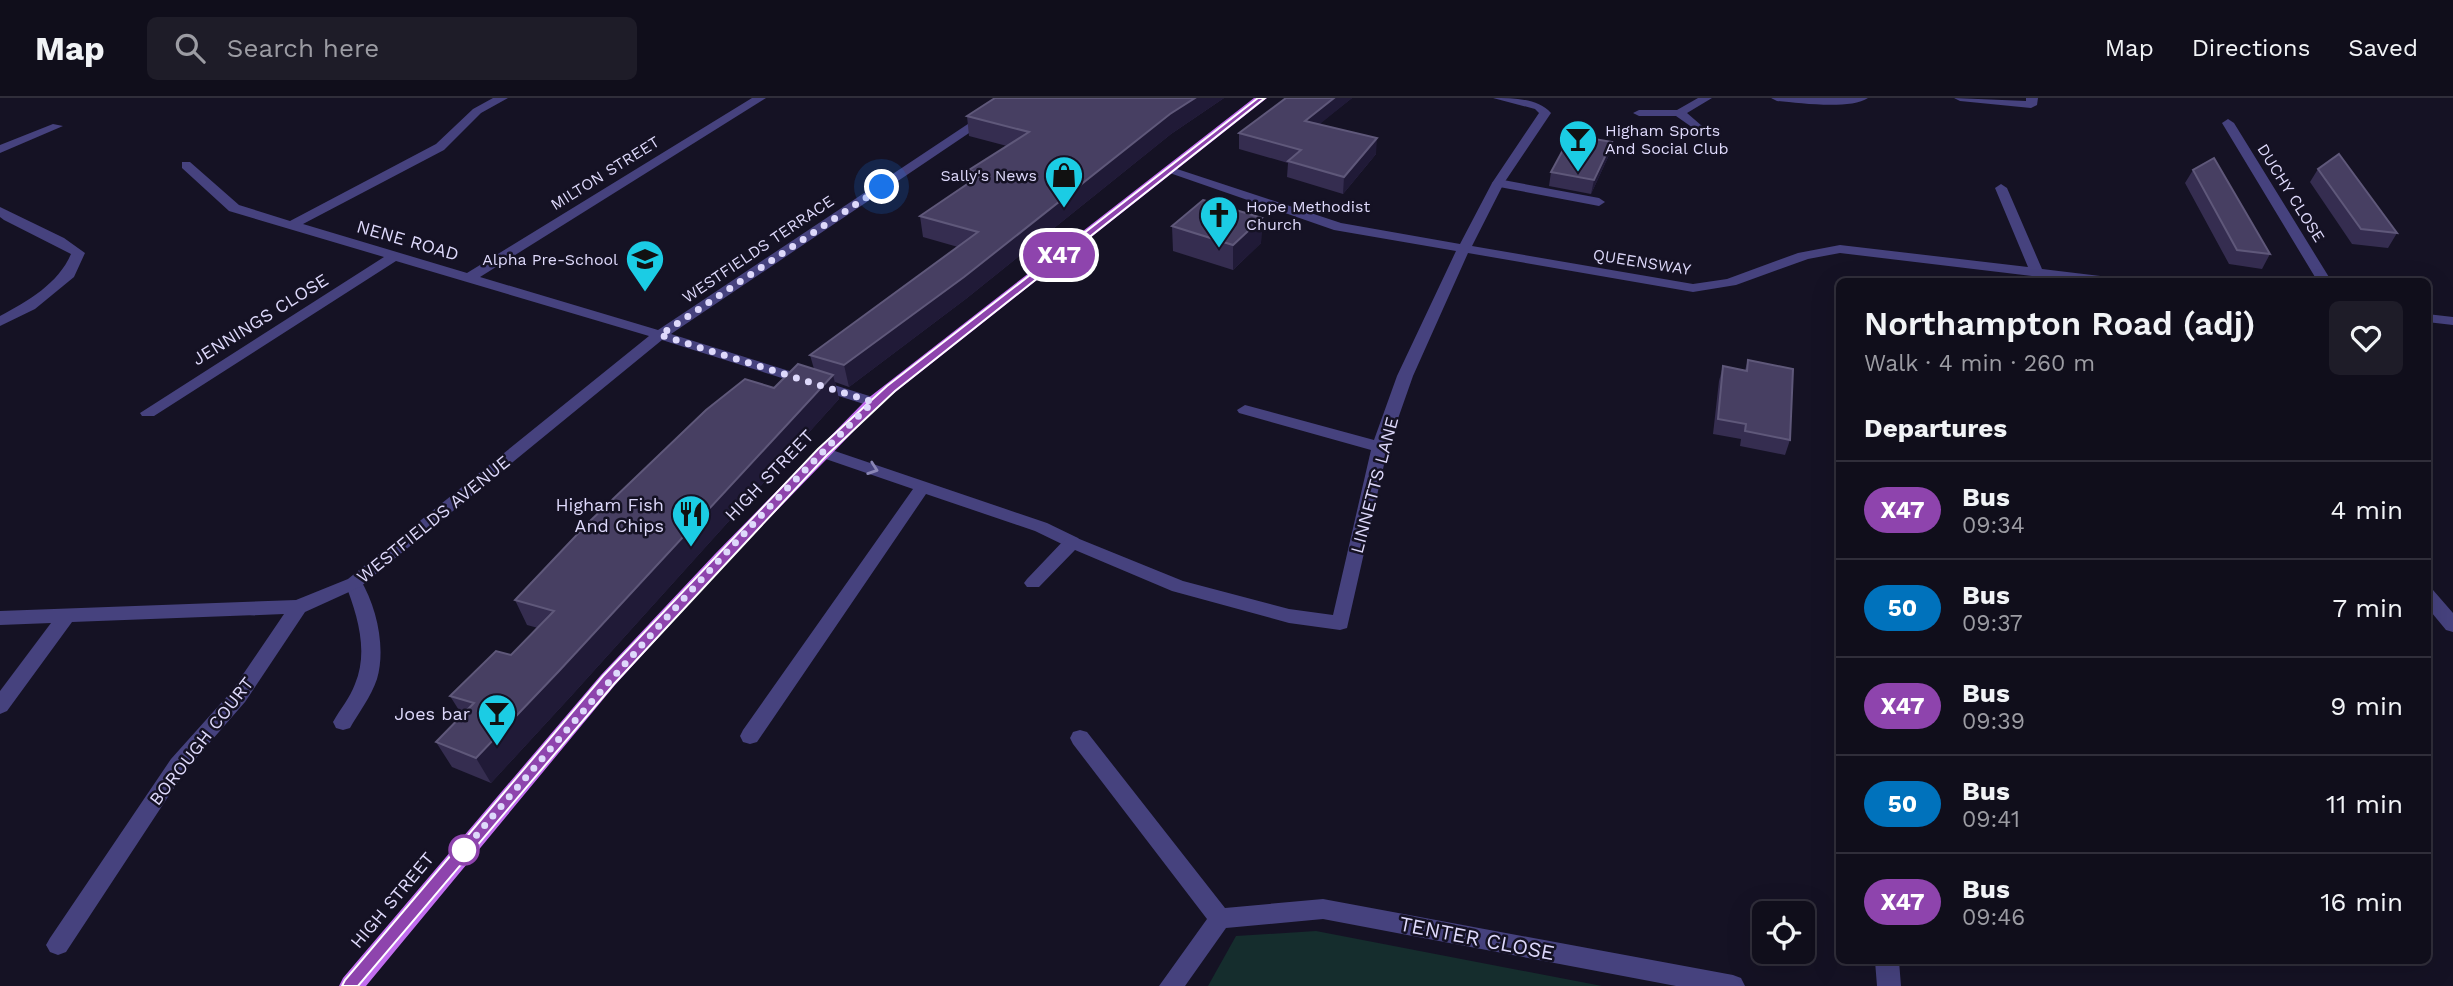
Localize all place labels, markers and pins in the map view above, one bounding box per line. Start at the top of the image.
bar icon: Higham Sports And Social Club [1557,118,1599,173]
place label: Higham Sports And Social Club [1605,121,1729,158]
shop icon: Sally's News [1043,154,1085,209]
place label: Sally's News [940,166,1037,185]
church icon: Hope Methodist Church [1198,194,1240,249]
place label: Hope Methodist Church [1246,197,1370,234]
school or university icon: Alpha Pre-School [624,238,666,293]
place label: Alpha Pre-School [482,250,618,269]
restaurant icon: Higham Fish And Chips [670,493,712,548]
place label: Higham Fish And Chips [555,494,664,536]
bar icon: Joes bar [476,692,518,747]
place label: Joes bar [394,703,470,724]
unlabelled marker [449,835,479,865]

